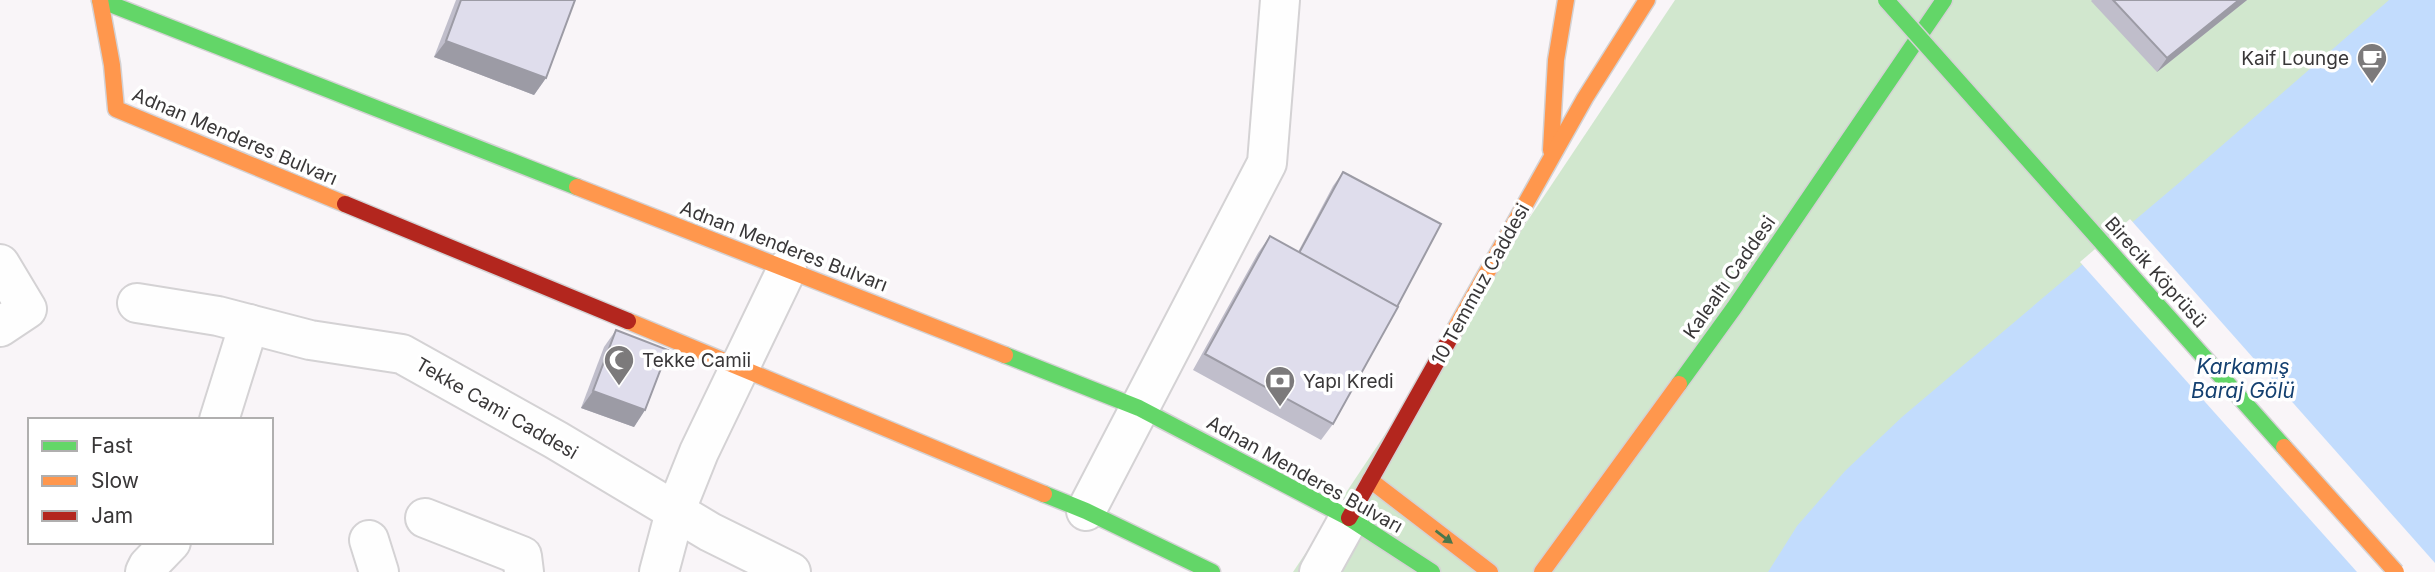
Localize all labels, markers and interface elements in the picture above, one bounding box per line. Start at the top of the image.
cafe icon: Kaif Lounge [2355,41,2389,85]
place label: Kaif Lounge [2241,47,2349,70]
street label: Adnan Menderes Bulvarı [129,83,341,190]
street label: Adnan Menderes Bulvarı [677,196,891,297]
street label: 10 Temmuz Caddesi [1427,200,1534,369]
street label: Kalealtı Caddesi [1679,211,1780,343]
street label: Birecik Köprüsü [2100,212,2211,332]
mosque icon: Tekke Camii [602,343,636,387]
place label: Tekke Camii [642,349,751,372]
street label: Tekke Cami Caddesi [412,353,582,464]
water label: Karkamış Baraj Gölü [2191,354,2295,403]
bank icon: Yapı Kredi [1263,364,1297,408]
place label: Yapı Kredi [1303,370,1394,393]
street label: Adnan Menderes Bulvarı [1203,411,1407,538]
legend [28,418,273,544]
text: Fast [91,433,133,458]
text: Slow [91,468,139,493]
text: Jam [91,503,133,528]
one-way arrow [1435,529,1453,543]

